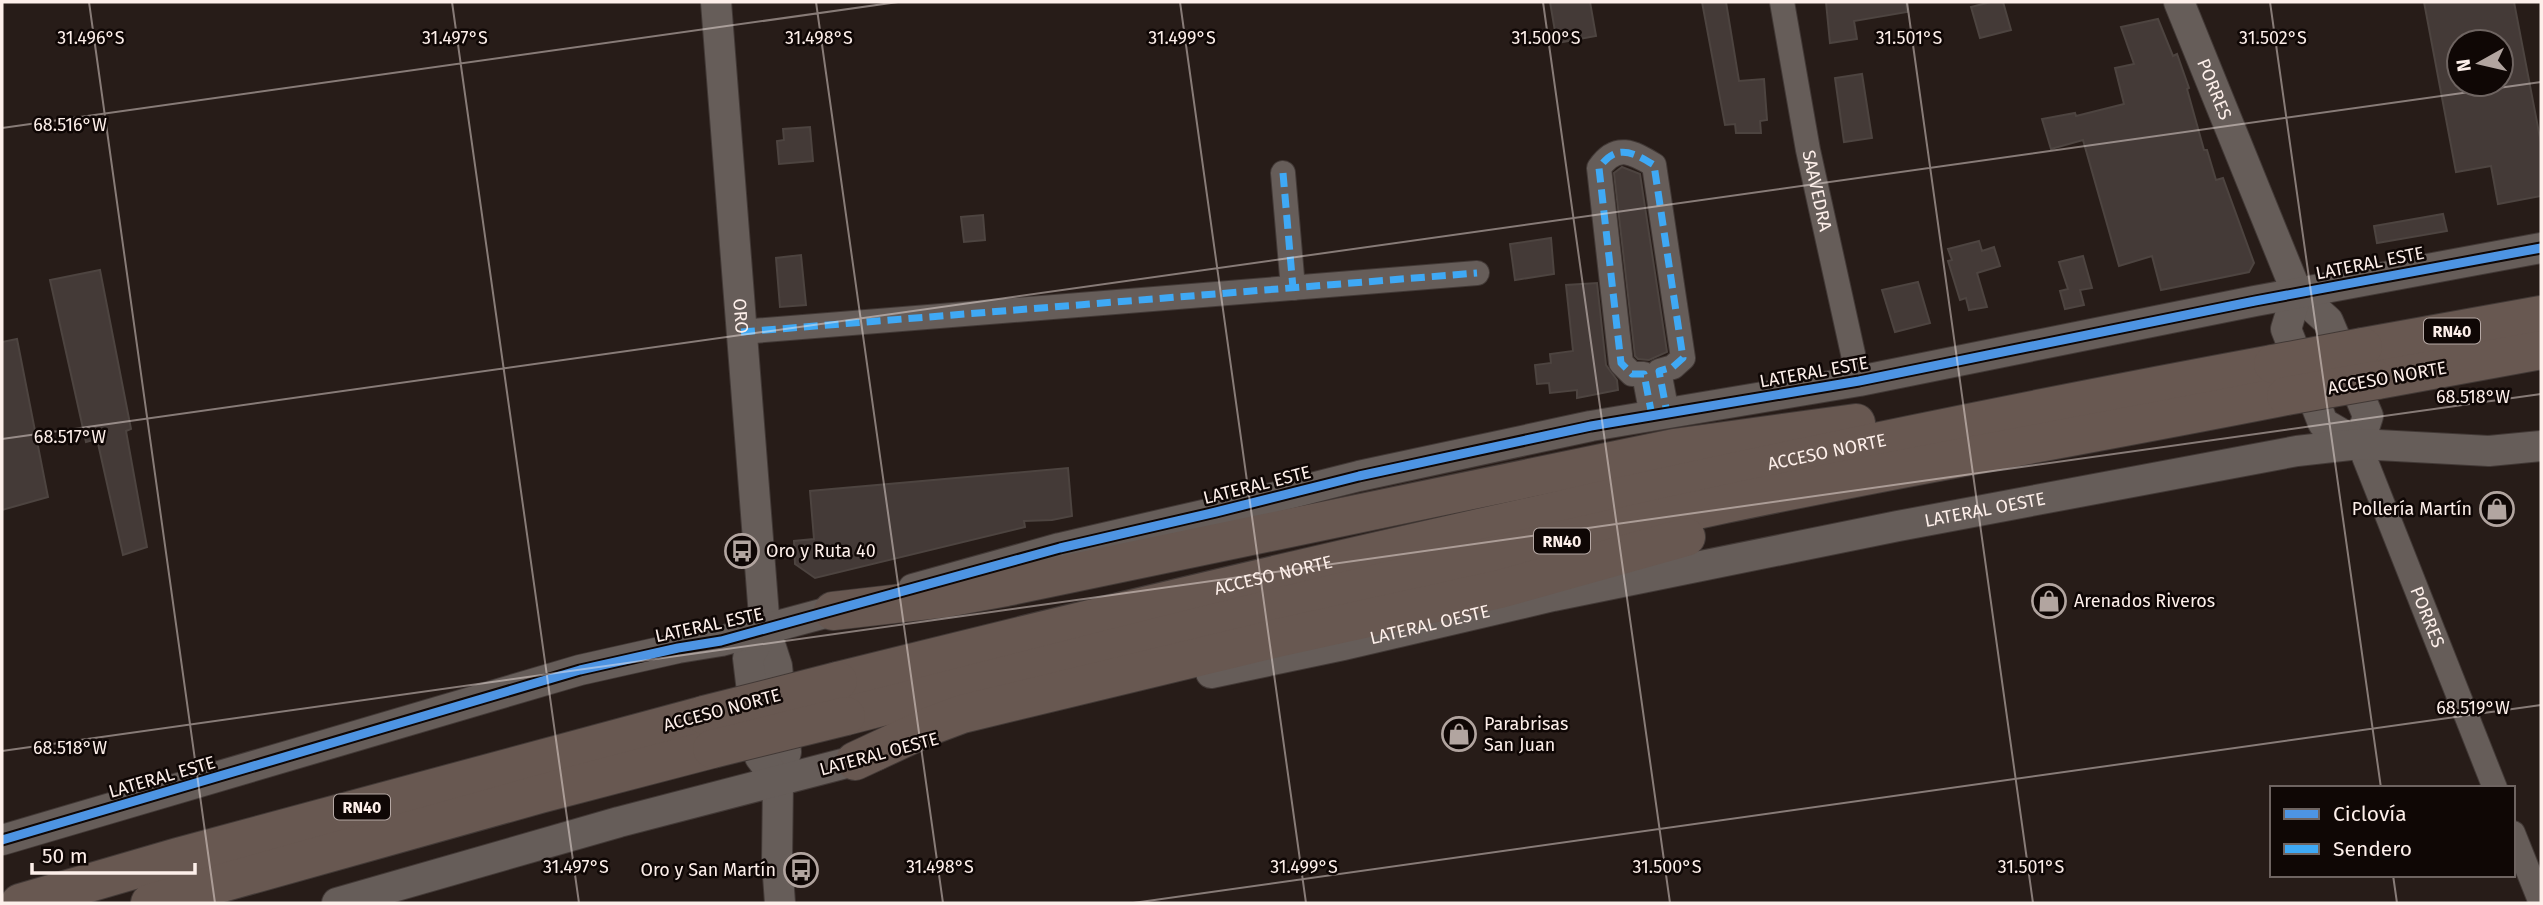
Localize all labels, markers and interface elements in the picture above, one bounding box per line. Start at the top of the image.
text: 31.496°S [57,27,125,49]
text: 31.497°S [422,27,488,49]
text: 31.498°S [785,27,853,49]
text: 31.499°S [1148,27,1216,49]
text: 31.500°S [1511,27,1581,49]
text: 31.501°S [1876,27,1942,49]
text: 31.502°S [2239,27,2307,49]
north arrow [2445,28,2515,98]
street label: PORRES [2192,55,2237,123]
text: N [2451,57,2476,73]
text: 68.516°W [33,114,107,136]
street label: SAAVEDRA [1797,148,1837,234]
street label: LATERAL ESTE [2314,242,2426,284]
street label: ORO [728,297,753,335]
road number: RN40 [2424,318,2480,344]
street label: LATERAL ESTE [1758,352,1870,392]
street label: ACCESO NORTE [2326,357,2448,399]
text: 68.518°W [2436,386,2510,408]
text: 68.517°W [34,426,106,448]
street label: ACCESO NORTE [1765,429,1888,475]
street label: LATERAL ESTE [1201,461,1313,509]
street label: LATERAL OESTE [1923,488,2047,532]
shop icon: Pollería Martín [2478,490,2516,528]
place label: Pollería Martín [2352,498,2472,520]
road number: RN40 [1534,528,1590,554]
bus stop icon: Oro y Ruta 40 [723,532,761,570]
place label: Oro y Ruta 40 [766,540,876,562]
street label: ACCESO NORTE [1212,551,1335,600]
shop icon: Arenados Riveros [2030,582,2068,620]
street label: PORRES [2405,583,2449,651]
place label: Arenados Riveros [2074,590,2215,612]
street label: LATERAL OESTE [1368,600,1492,649]
street label: LATERAL ESTE [653,603,765,647]
street label: ACCESO NORTE [661,684,783,736]
text: 68.519°W [2436,697,2510,719]
place label: Parabrisas San Juan [1484,713,1568,756]
shop icon: Parabrisas San Juan [1440,715,1478,753]
street label: LATERAL OESTE [817,728,941,780]
text: 68.518°W [33,737,107,759]
street label: LATERAL ESTE [106,751,218,803]
legend [2270,786,2515,877]
road number: RN40 [334,794,390,820]
text: Ciclovía [2333,801,2407,827]
scale bar [32,832,194,876]
text: Sendero [2333,836,2412,862]
text: 50 m [42,843,88,869]
bus stop icon: Oro y San Martín [782,851,820,889]
text: 31.497°S [543,856,609,878]
text: 31.498°S [906,856,974,878]
text: 31.499°S [1270,856,1338,878]
text: 31.500°S [1632,856,1702,878]
text: 31.501°S [1998,856,2064,878]
place label: Oro y San Martín [640,859,776,881]

